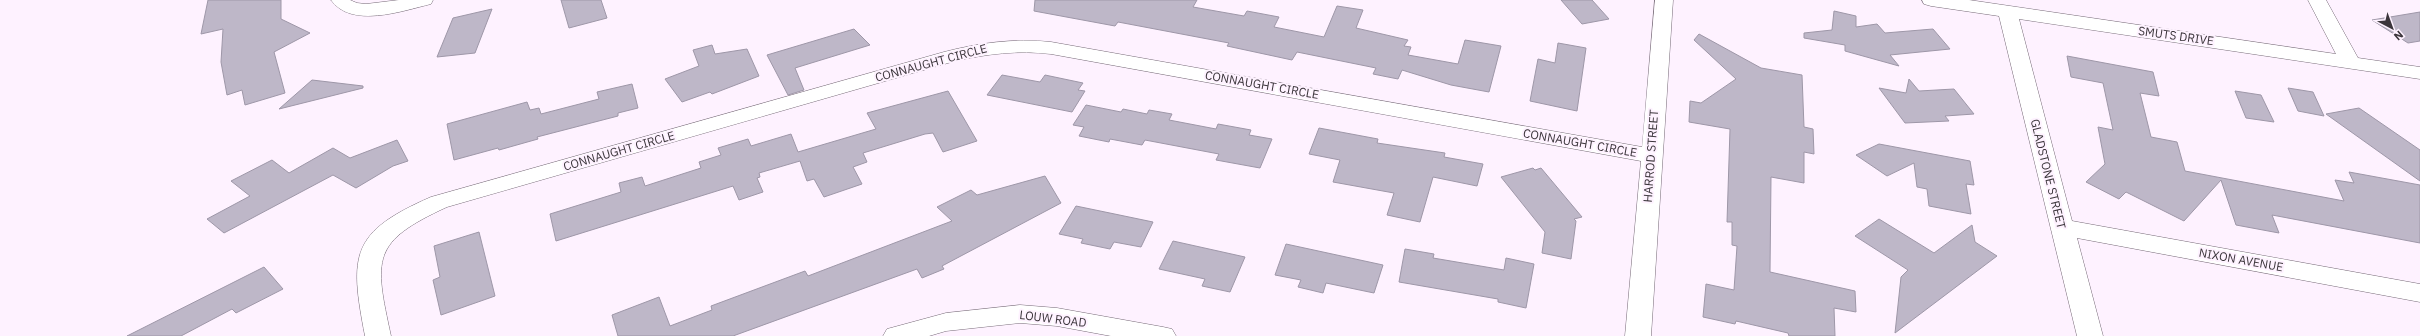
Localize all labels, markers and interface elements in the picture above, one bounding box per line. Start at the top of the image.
north arrow [2372,8,2412,48]
street label: SMUTS DRIVE [2137,23,2215,48]
text: N [2391,28,2406,43]
street label: CONNAUGHT CIRCLE [873,40,988,85]
street label: CONNAUGHT CIRCLE [1204,67,1320,102]
street label: HARROD STREET [1640,109,1661,203]
street label: GLADSTONE STREET [2028,117,2069,231]
street label: CONNAUGHT CIRCLE [1522,125,1638,160]
street label: CONNAUGHT CIRCLE [561,127,676,174]
street label: NIXON AVENUE [2198,245,2284,274]
street label: LOUW ROAD [1019,307,1087,330]

